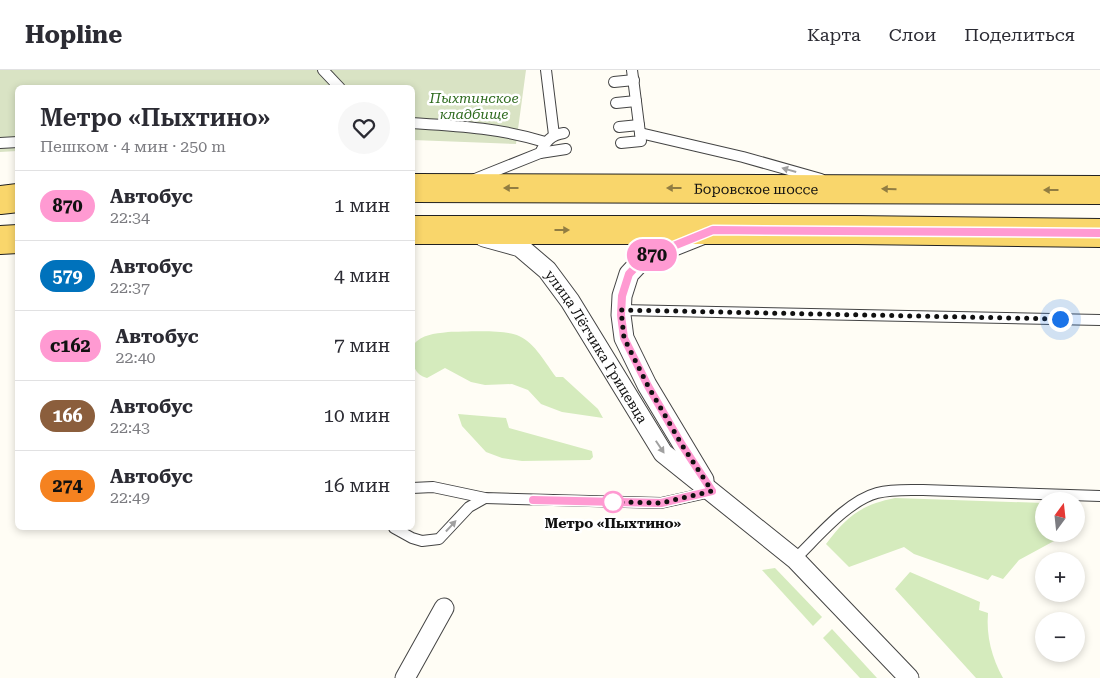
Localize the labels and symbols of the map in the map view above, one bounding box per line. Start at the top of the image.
park label: Пыхтинское кладбище [429,90,519,122]
one-way arrow [782,166,797,174]
street label: Боровское шоссе [694,181,818,197]
one-way arrow [503,184,519,192]
one-way arrow [666,184,682,192]
one-way arrow [881,185,897,193]
one-way arrow [1043,186,1059,194]
one-way arrow [554,226,570,234]
line badge: 870 [623,239,681,271]
street label: улица Лётчика Грицевца [542,267,651,426]
your location [1048,307,1073,332]
one-way arrow [655,440,665,454]
marker: Метро «Пыхтино» [602,491,624,513]
north arrow [1035,492,1085,542]
place label: Метро «Пыхтино» [545,515,682,531]
one-way arrow [445,521,457,533]

